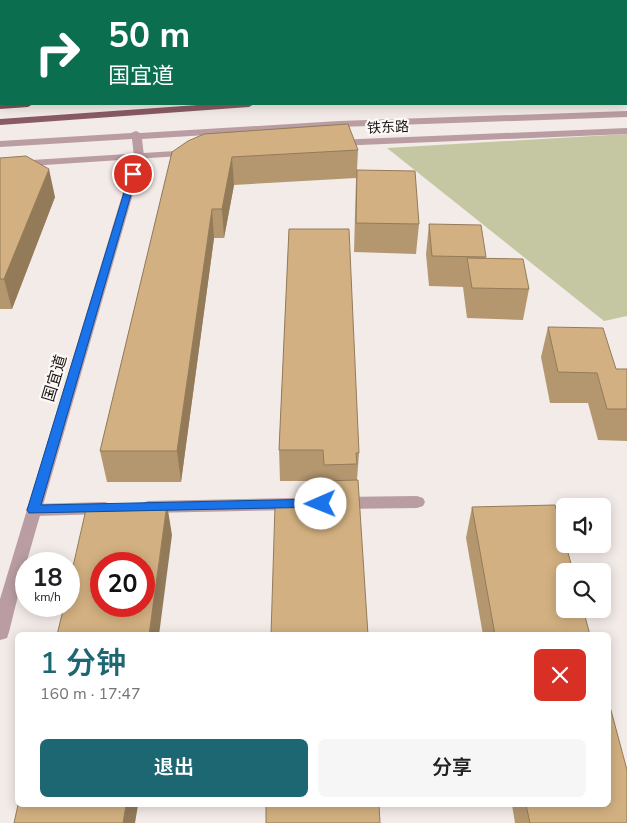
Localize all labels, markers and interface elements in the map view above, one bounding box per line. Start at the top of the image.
text: 50 m [108,12,190,59]
icon: right [25,20,90,85]
text: 国宜道 [108,61,174,91]
street label: 铁东路 [367,117,409,138]
pin [112,153,154,195]
icon: arrive [119,160,147,188]
street label: 国宜道 [37,352,72,404]
position arrow [294,477,346,529]
map controls [556,498,611,618]
button: sound [556,498,611,553]
speed limit sign: 20 [90,552,155,617]
text: 18 [32,561,63,595]
button: search [556,563,611,618]
text: km/h [34,589,61,605]
text: 1 分钟 [40,643,126,684]
button: close [534,649,586,701]
text: 160 m · 17:47 [40,683,141,705]
button: 退出 [40,739,308,797]
button: 分享 [318,739,586,797]

